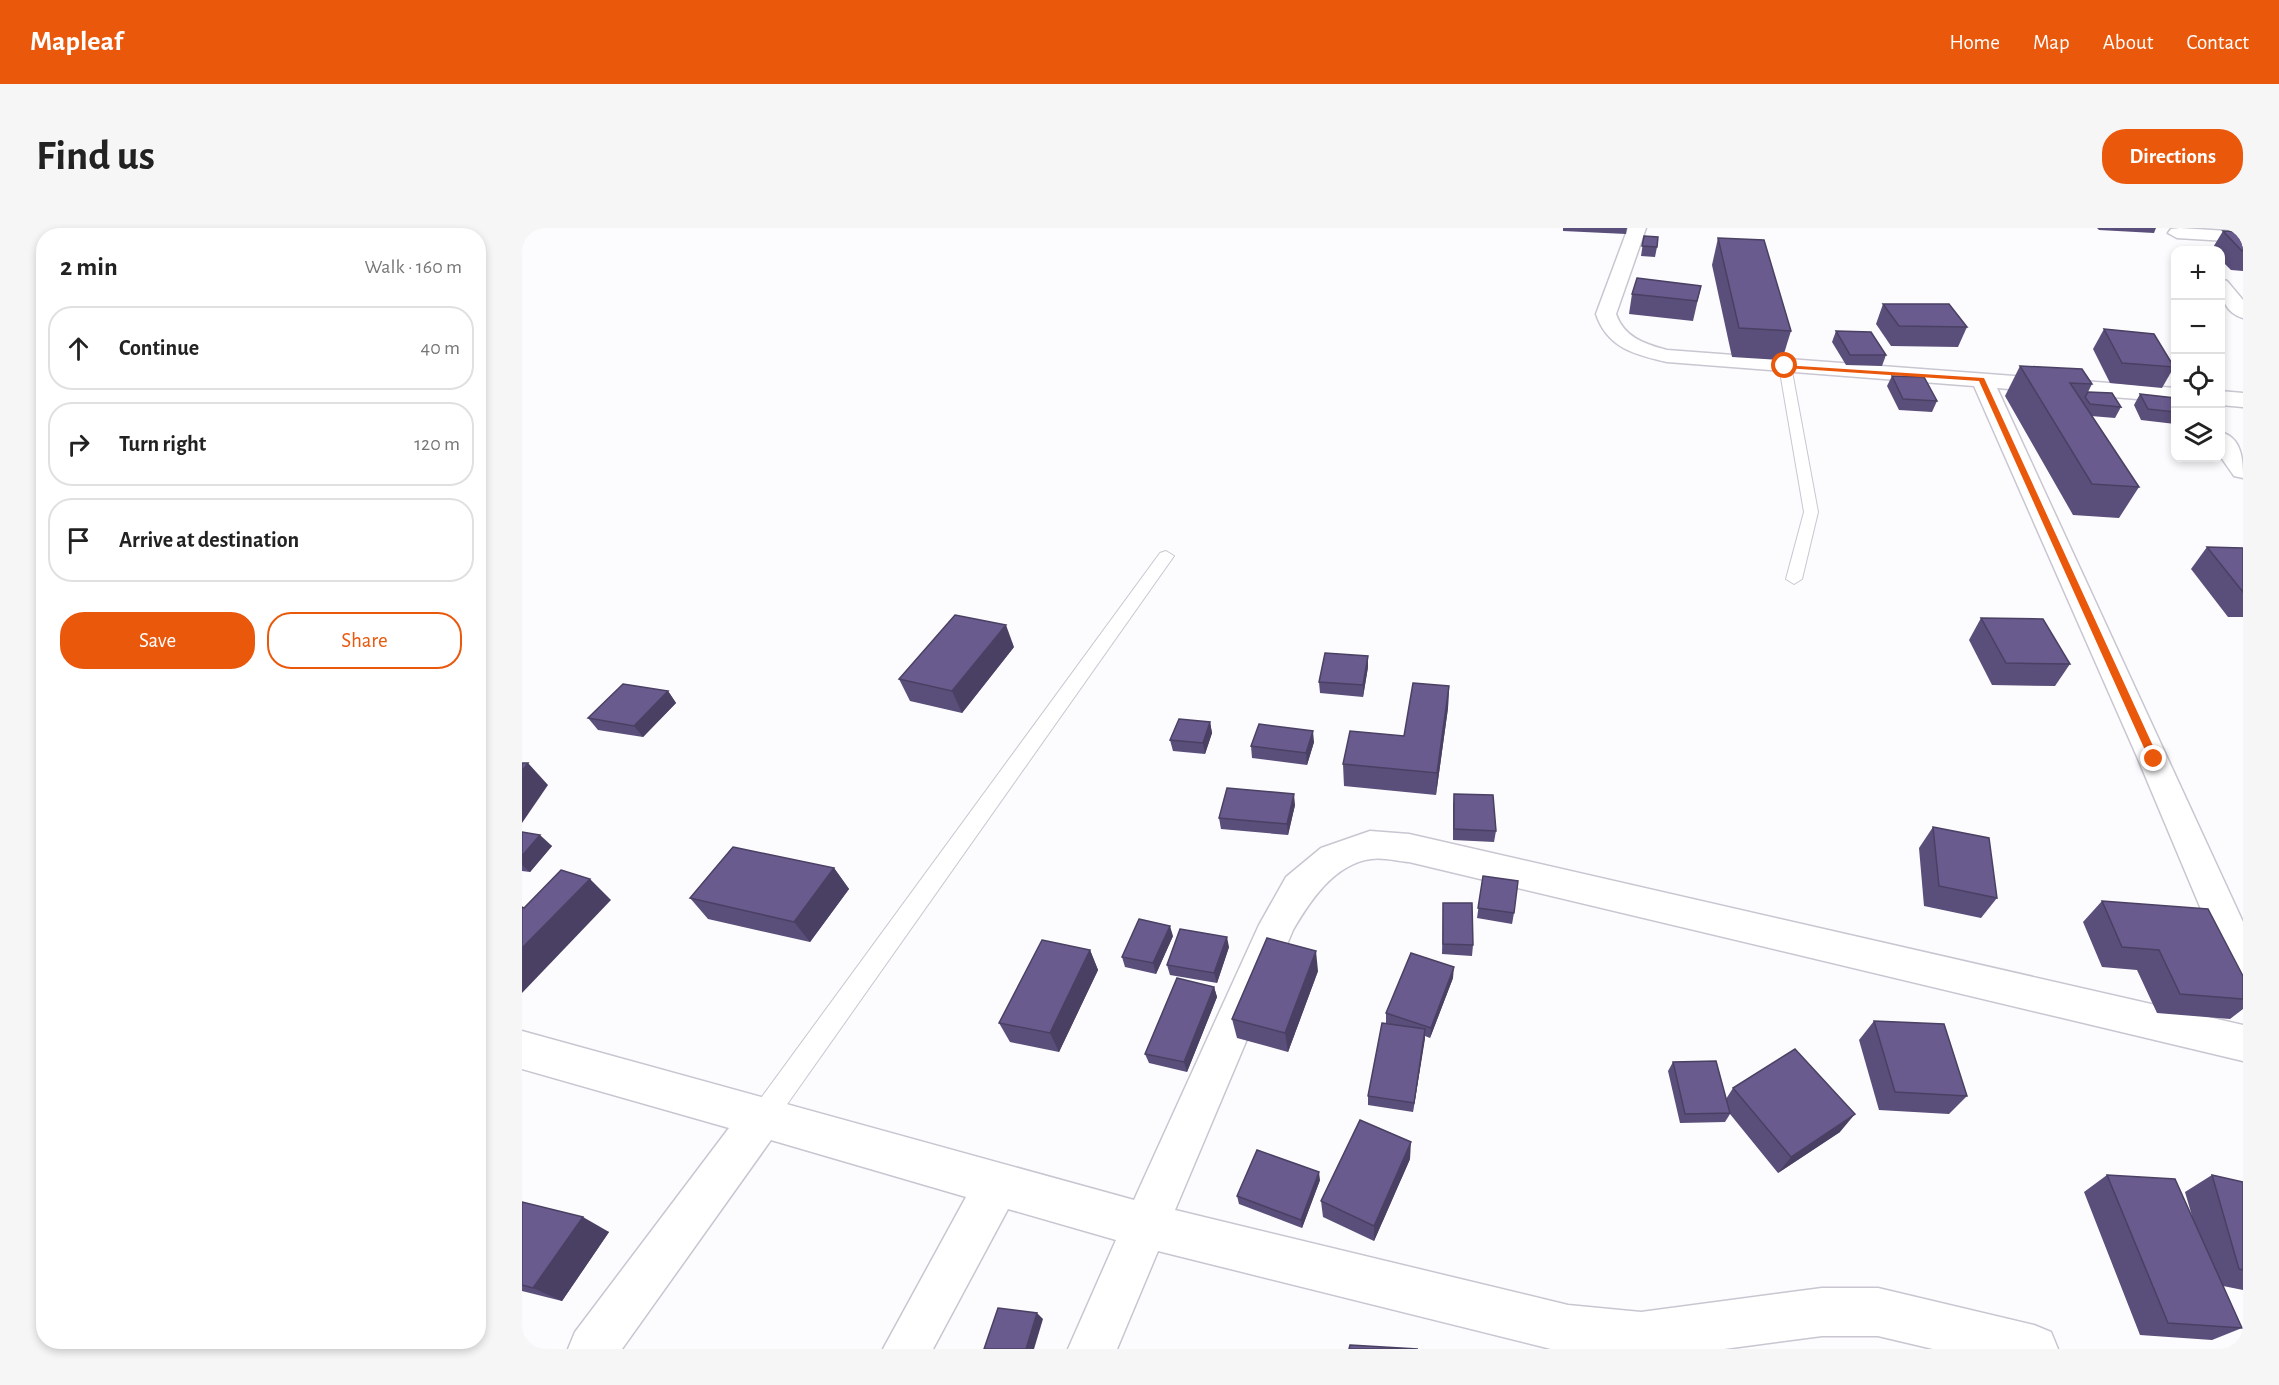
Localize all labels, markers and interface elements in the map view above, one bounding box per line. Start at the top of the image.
text: Mapleaf [30,28,123,56]
text: Home [1949,32,2000,53]
text: Map [2033,32,2070,53]
text: About [2103,32,2153,53]
text: Contact [2186,32,2249,53]
button: Directions [2102,129,2243,184]
text: Find us [36,135,155,177]
map controls [2171,246,2225,462]
button: + [2171,246,2225,300]
text: 2 min [60,254,118,280]
text: Walk · 160 m [365,257,462,277]
button: − [2171,300,2225,354]
icon: ahead [62,332,95,365]
text: Continue [119,337,199,359]
text: 40 m [421,338,460,358]
route start [1771,352,1797,378]
button: locate [2171,354,2225,408]
button: layers [2171,408,2225,462]
icon: right [62,428,95,461]
text: Turn right [119,433,206,455]
text: 120 m [414,434,460,454]
icon: arrive [62,524,95,557]
text: Arrive at destination [119,529,299,551]
button: Save [60,612,255,669]
button: Share [267,612,462,669]
route end [2140,745,2166,771]

